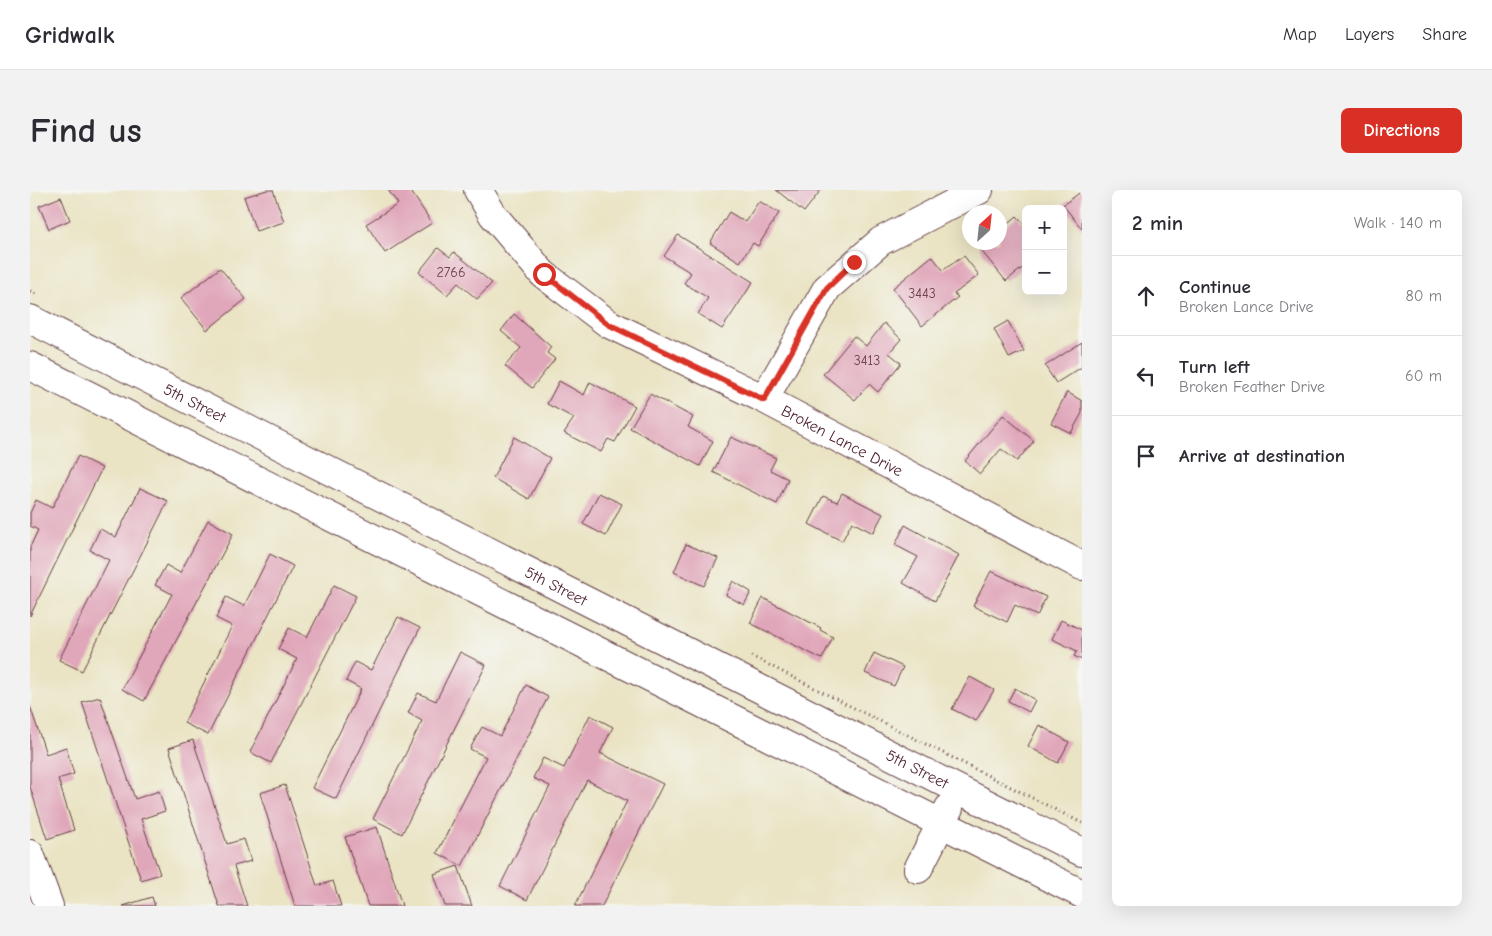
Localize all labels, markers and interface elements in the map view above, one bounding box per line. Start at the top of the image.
text: Gridwalk [25,21,114,49]
text: Map [1283,24,1317,45]
text: Layers [1345,24,1394,45]
text: Share [1422,24,1467,45]
button: Directions [1341,108,1462,153]
text: Find us [30,110,142,151]
north arrow [962,205,1007,250]
map controls [1022,205,1067,295]
button: + [1022,205,1067,250]
text: 2 min [1132,211,1183,235]
text: Walk · 140 m [1354,214,1442,232]
button: − [1022,250,1067,295]
route end [843,251,866,274]
route start [533,263,556,286]
house number: 2766 [437,264,466,281]
text: Continue [1179,276,1251,298]
icon: ahead [1132,282,1160,310]
house number: 3443 [908,285,936,302]
text: 80 m [1405,287,1442,305]
text: Broken Lance Drive [1179,298,1313,316]
house number: 3413 [854,352,880,369]
text: Turn left [1179,356,1250,378]
icon: left [1132,362,1160,390]
text: 60 m [1405,367,1442,385]
text: Broken Feather Drive [1179,378,1325,396]
street label: 5th Street [160,380,229,427]
street label: Broken Lance Drive [778,402,906,480]
icon: arrive [1132,442,1160,470]
text: Arrive at destination [1179,445,1345,467]
street label: 5th Street [522,563,590,610]
street label: 5th Street [883,746,952,793]

